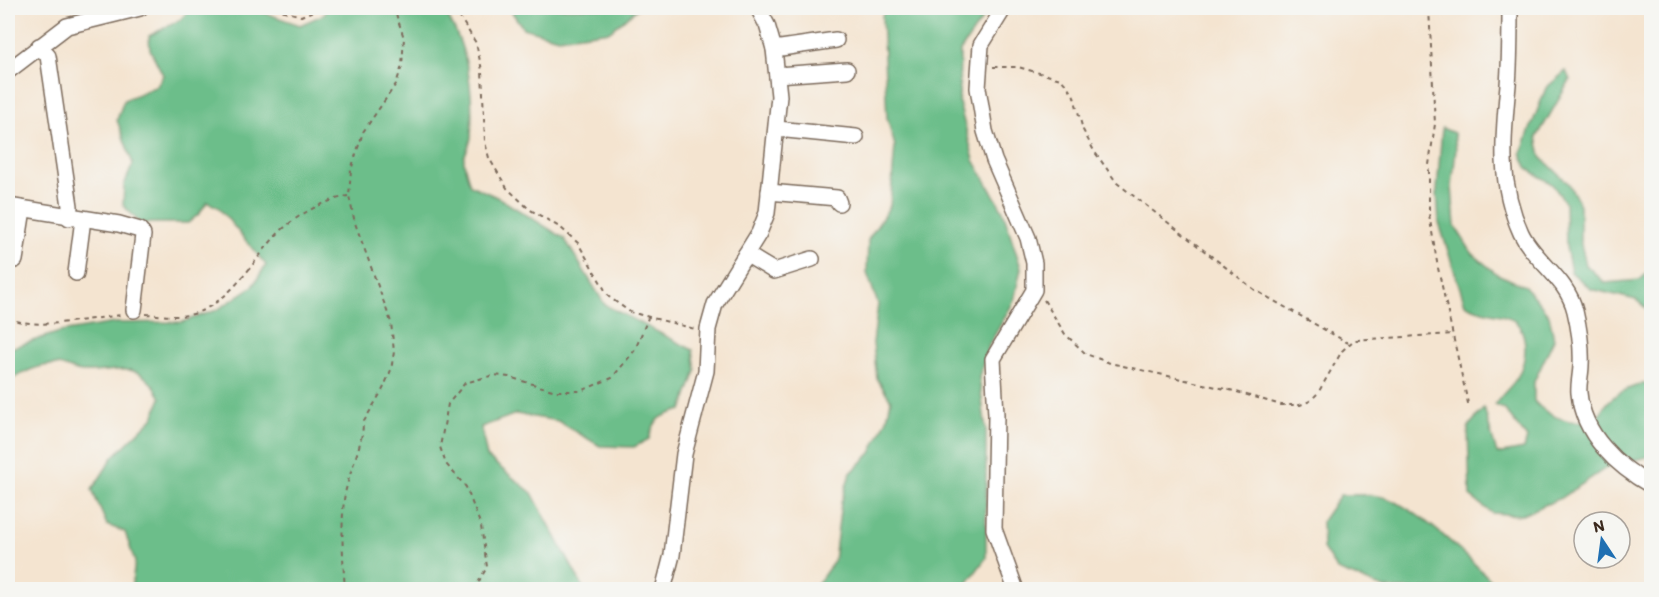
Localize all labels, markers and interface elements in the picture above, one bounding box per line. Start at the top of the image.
north arrow [1572,510,1632,570]
text: N [1591,515,1606,536]

